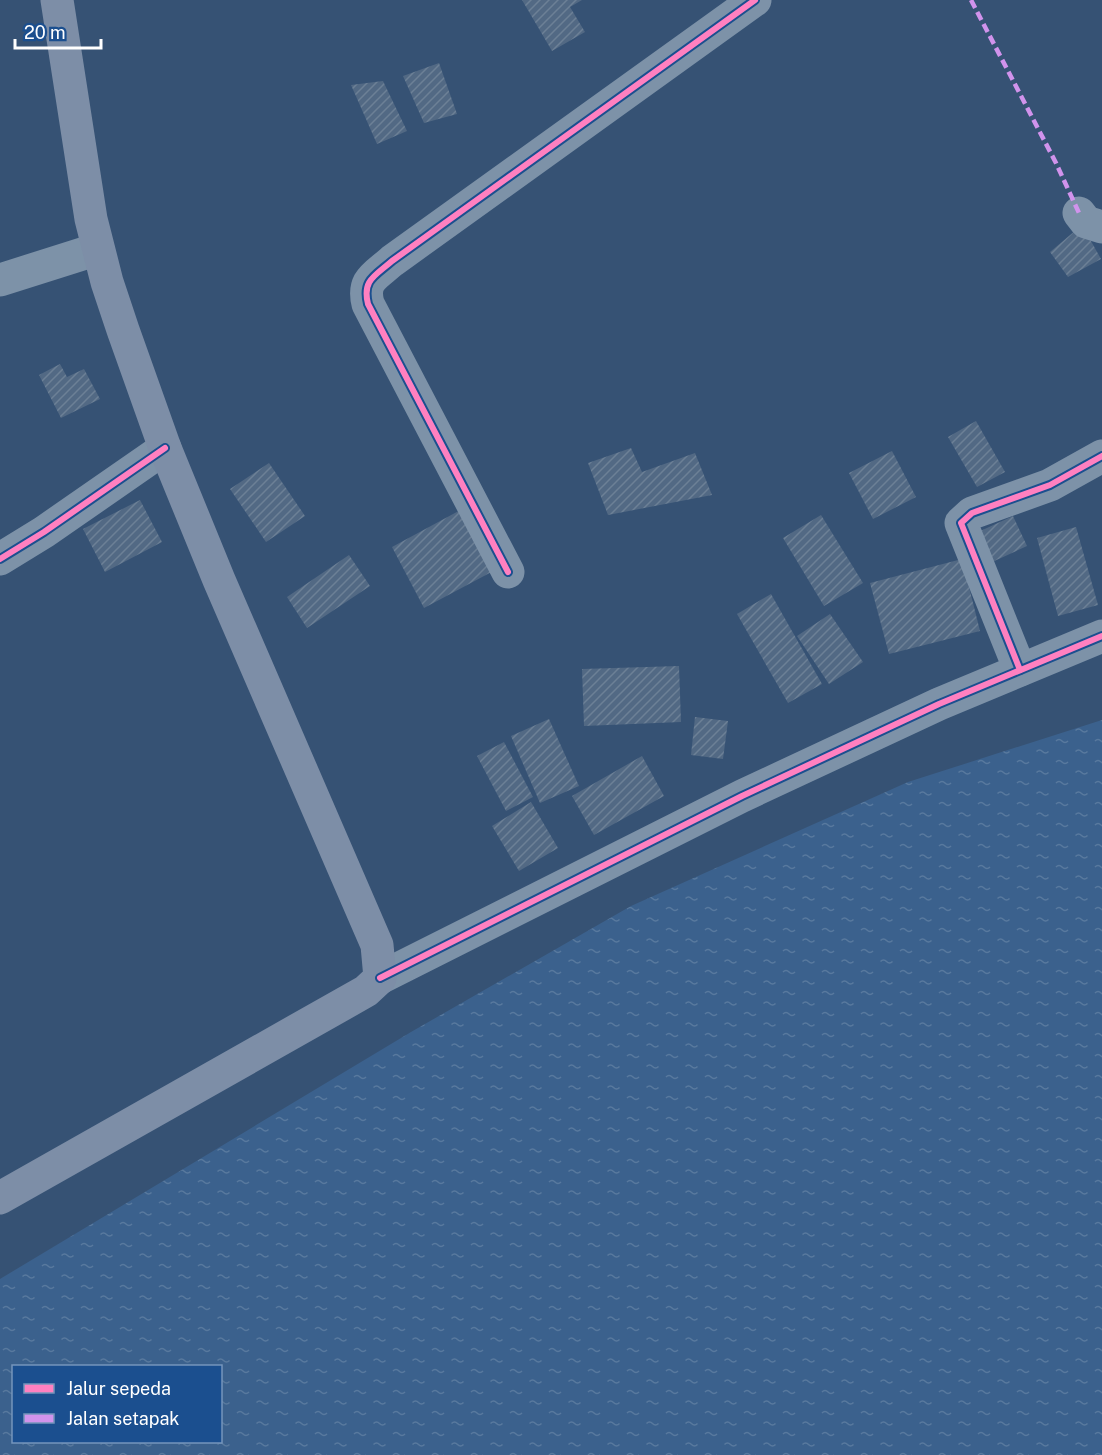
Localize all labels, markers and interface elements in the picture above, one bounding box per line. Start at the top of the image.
scale bar [15,12,100,50]
text: 20 m [24,22,66,43]
legend [12,1365,222,1443]
text: Jalur sepeda [66,1378,171,1399]
text: Jalan setapak [66,1408,179,1429]

